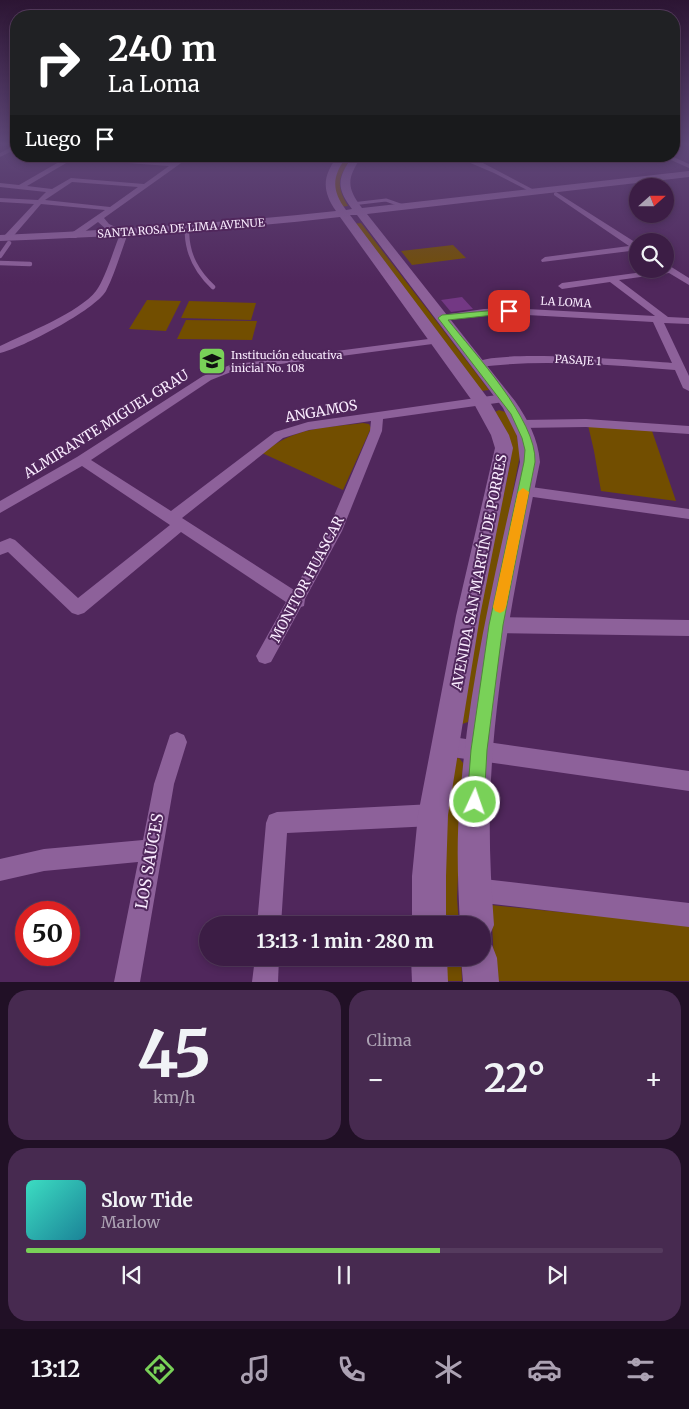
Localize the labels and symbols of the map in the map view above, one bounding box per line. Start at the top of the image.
north arrow [629,178,674,222]
street label: SANTA ROSA DE LIMA AVENUE [97,215,265,241]
pin [488,290,530,332]
street label: LA LOMA [540,294,592,310]
school or university icon: Institución educativa inicial No. 108 [197,346,227,376]
place label: Institución educativa inicial No. 108 [231,348,343,375]
street label: PASAJE 1 [554,352,602,368]
street label: ALMIRANTE MIGUEL GRAU [19,365,192,483]
street label: ANGAMOS [282,396,359,426]
street label: AVENIDA SAN MARTÍN DE PORRES [447,453,511,692]
street label: MONITOR HUASCAR [266,513,348,645]
position arrow [448,775,500,827]
street label: LOS SAUCES [131,812,167,910]
speed limit sign: 50 [15,901,80,966]

